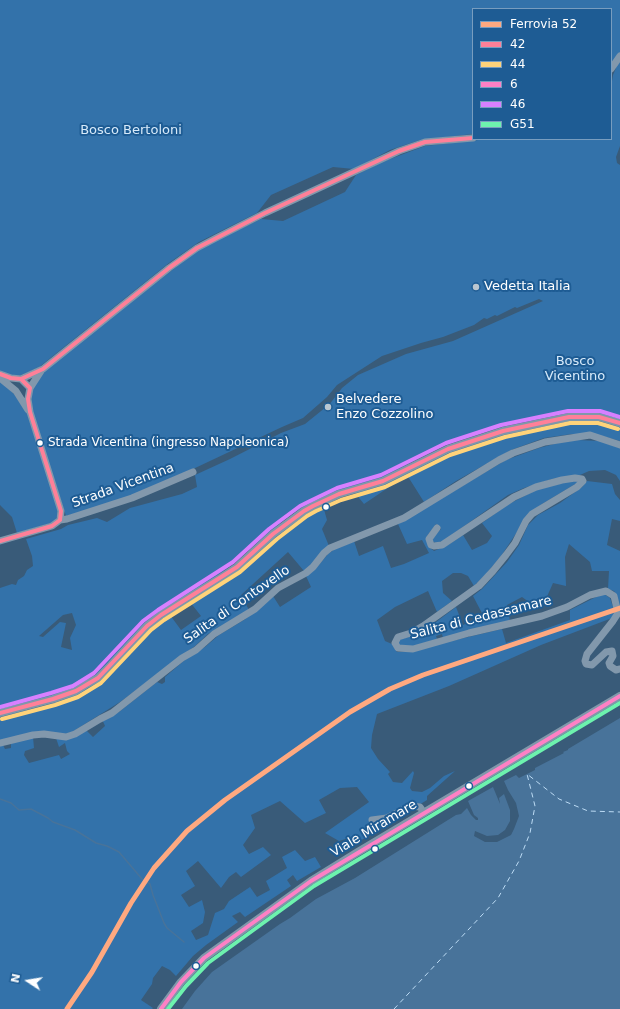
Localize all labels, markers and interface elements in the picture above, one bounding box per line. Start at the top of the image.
legend [472,8,612,140]
text: Ferrovia 52 [510,17,577,31]
text: 42 [510,37,525,51]
text: 44 [510,57,525,71]
text: 6 [510,77,518,91]
text: 46 [510,97,525,111]
text: G51 [510,117,535,131]
park label: Bosco Bertoloni [80,123,182,139]
place label: Vedetta Italia [484,279,571,295]
marker: Vedetta Italia [471,282,481,292]
park label: Bosco Vicentino [545,354,605,385]
place label: Belvedere Enzo Cozzolino [336,392,433,423]
marker: Belvedere Enzo Cozzolino [323,402,333,412]
place label: Strada Vicentina (ingresso Napoleonica) [48,436,289,450]
marker: Strada Vicentina (ingresso Napoleonica) [35,438,45,448]
street label: Strada Vicentina [70,460,176,512]
unlabelled marker [321,502,331,512]
street label: Salita di Contovello [181,563,293,647]
street label: Salita di Cedassamare [409,593,553,643]
unlabelled marker [464,781,474,791]
street label: Viale Miramare [328,797,420,861]
unlabelled marker [370,844,380,854]
north arrow [8,961,48,1001]
unlabelled marker [191,961,201,971]
text: N [8,973,23,984]

